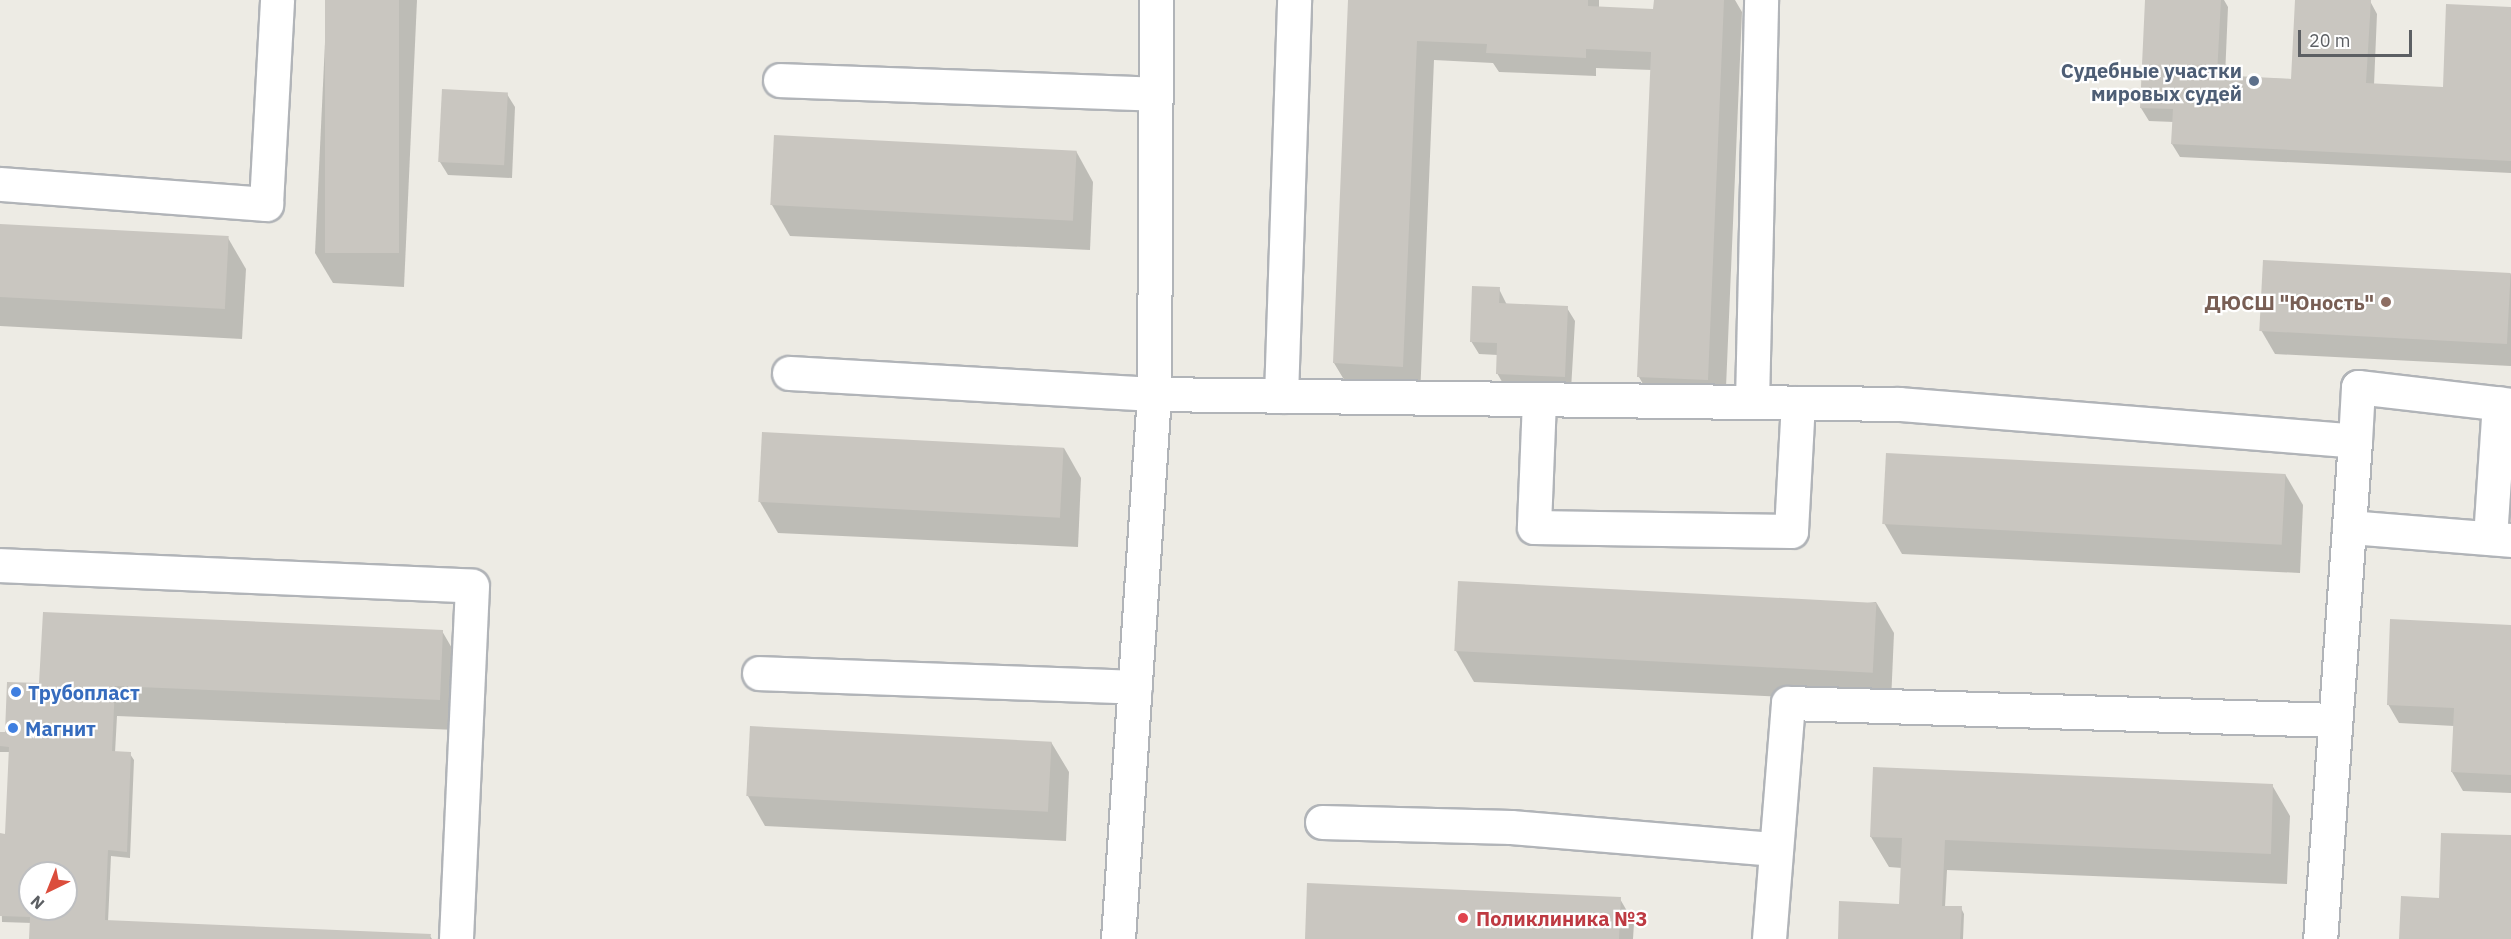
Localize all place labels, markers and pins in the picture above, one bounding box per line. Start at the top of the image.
place label: Судебные участки мировых судей [2061,58,2242,105]
marker: Судебные участки мировых судей [2247,74,2261,88]
place label: ДЮСШ "Юность" [2205,290,2374,314]
marker: ДЮСШ "Юность" [2379,295,2393,309]
place label: Трубопласт [28,680,140,704]
marker: Трубопласт [9,685,23,699]
place label: Магнит [25,716,96,740]
marker: Магнит [6,721,20,735]
place label: Поликлиника №3 [1476,906,1647,930]
marker: Поликлиника №3 [1454,909,1472,927]

